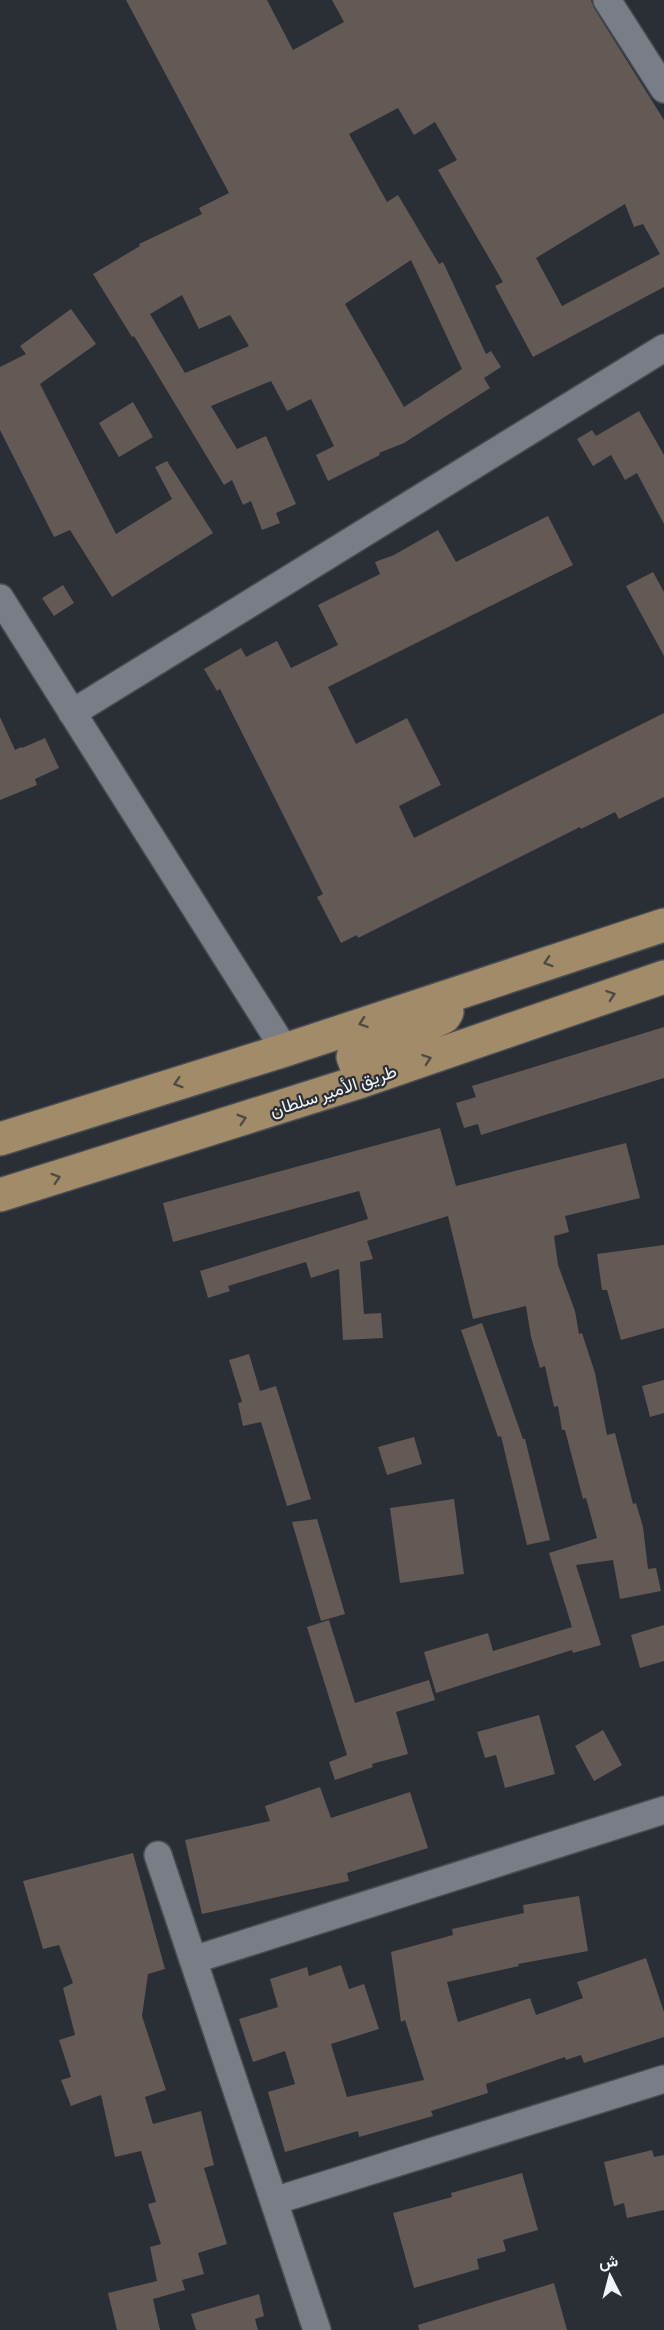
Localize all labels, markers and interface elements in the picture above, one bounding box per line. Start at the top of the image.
one-way arrow [543,955,554,967]
one-way arrow [606,990,616,1002]
one-way arrow [358,1016,369,1029]
one-way arrow [421,1053,432,1066]
street label: طريق الأمير سلطان [267,1059,400,1122]
one-way arrow [173,1076,184,1089]
one-way arrow [236,1114,247,1126]
one-way arrow [50,1173,61,1185]
north arrow [580,2246,640,2306]
text: ش [598,2250,619,2272]

